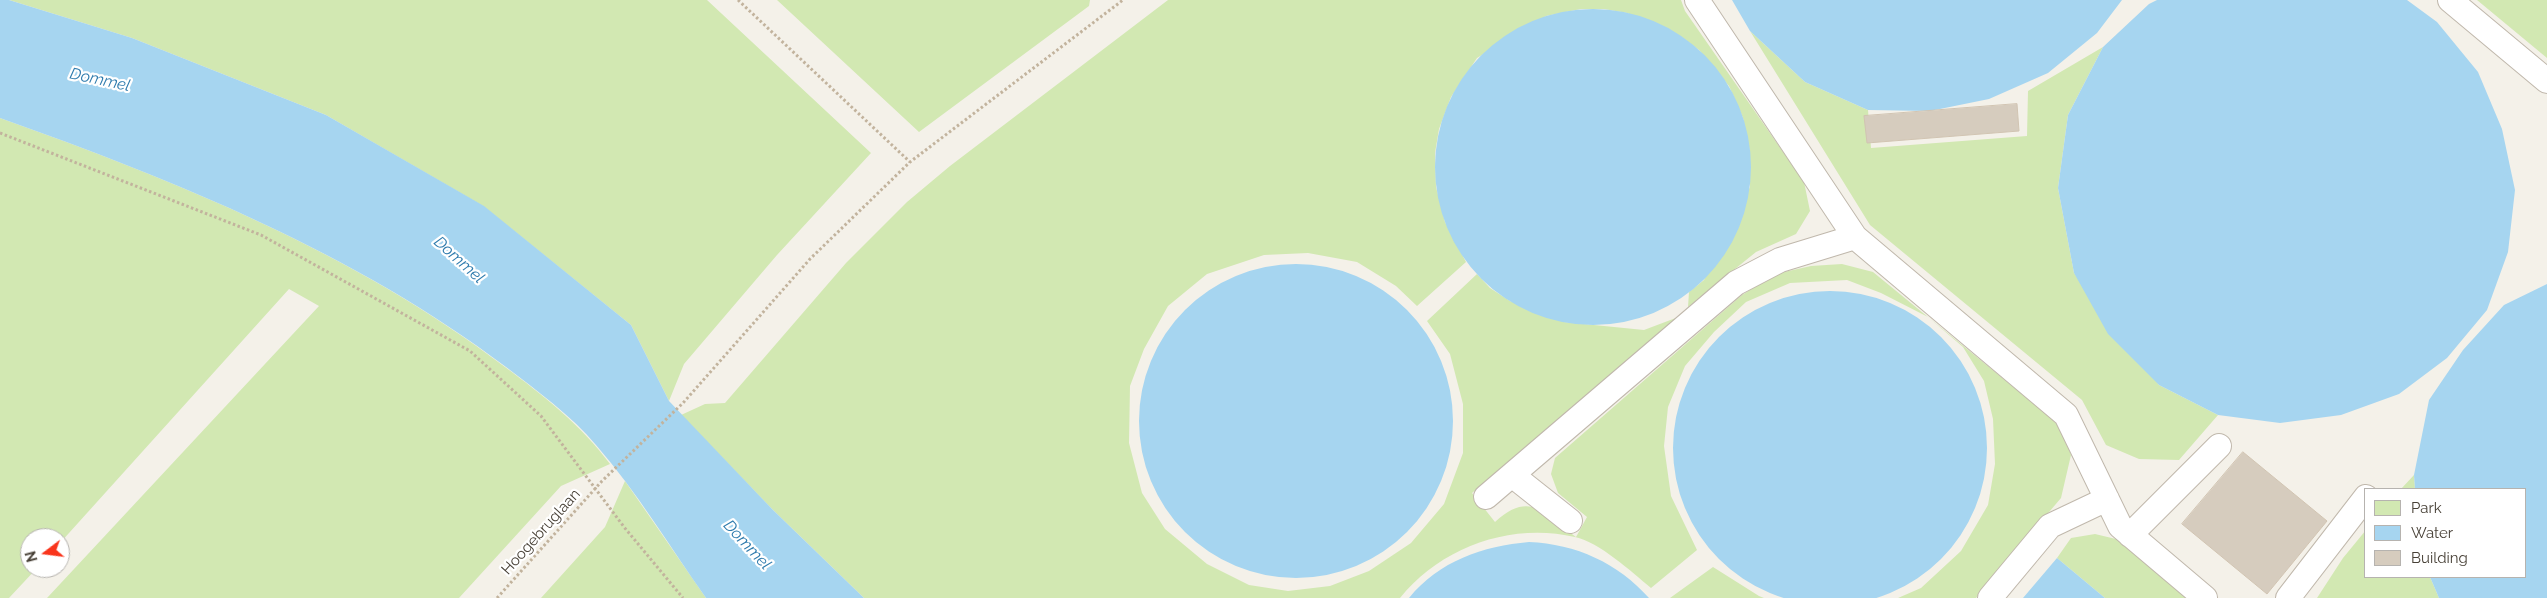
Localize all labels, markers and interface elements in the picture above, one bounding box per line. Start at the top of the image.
water label: Dommel [68,64,132,96]
water label: Dommel [430,232,488,288]
street label: Hoogebruglaan [498,486,584,578]
legend [2364,488,2527,578]
text: Park [2411,499,2442,517]
water label: Dommel [719,516,775,574]
text: Water [2411,524,2453,542]
north arrow [20,528,70,578]
text: N [22,549,41,564]
text: Building [2411,549,2468,567]

